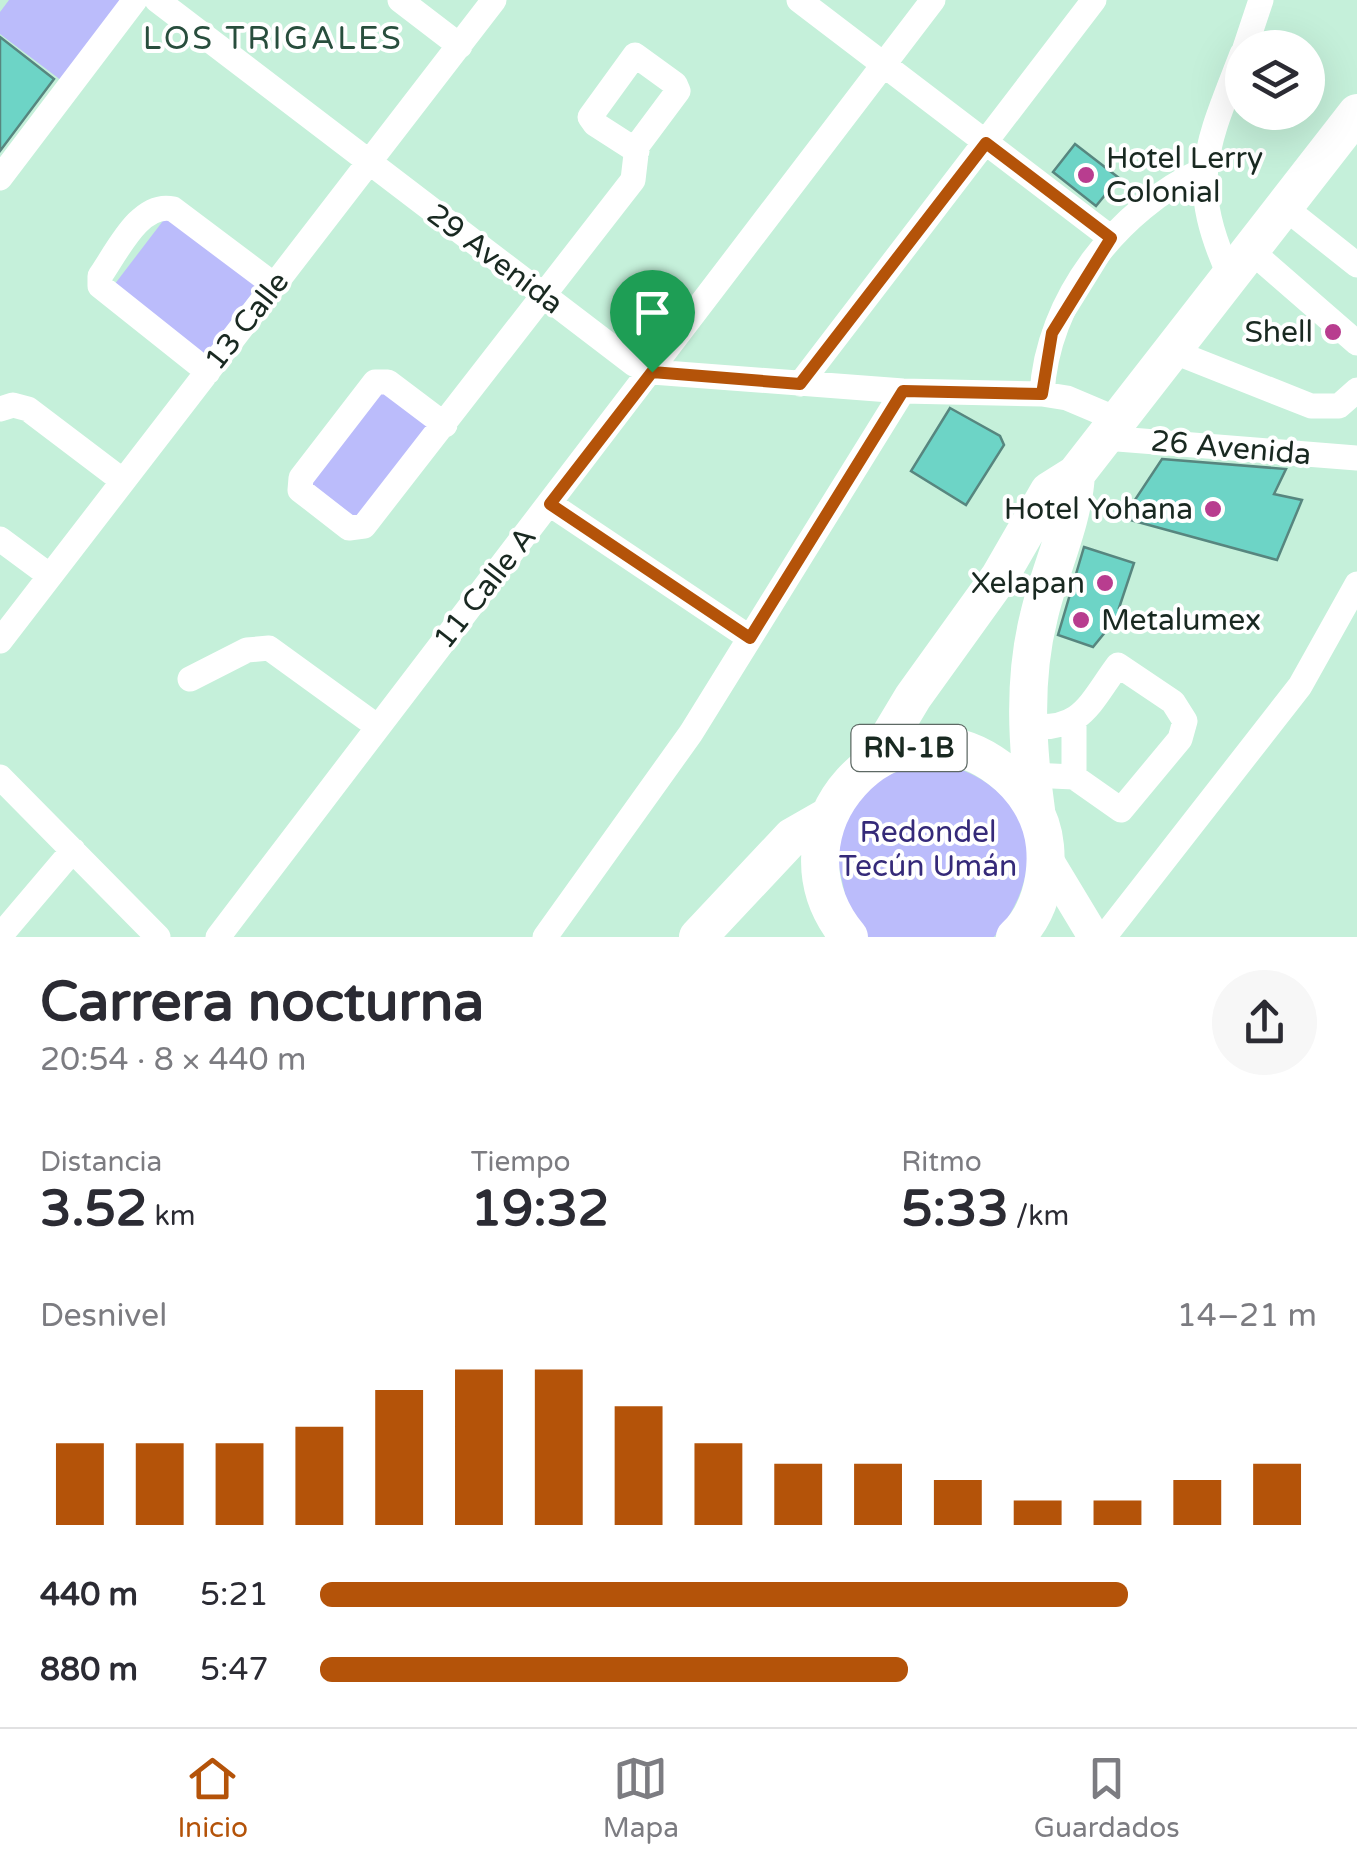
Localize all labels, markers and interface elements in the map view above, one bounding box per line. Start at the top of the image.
district label: LOS TRIGALES [143,20,403,58]
map controls [1225,30,1325,130]
button: layers [1225,30,1325,130]
place label: Hotel Lerry Colonial [1106,140,1263,211]
marker: Hotel Lerry Colonial [1075,164,1097,186]
street label: 29 Avenida [420,196,570,322]
street label: 13 Calle [197,264,297,378]
pin [610,270,695,373]
icon: arrive [625,285,680,340]
place label: Shell [1245,314,1313,351]
marker: Shell [1322,321,1344,343]
street label: 26 Avenida [1149,423,1313,473]
place label: Hotel Yohana [1004,491,1193,528]
marker: Hotel Yohana [1202,498,1224,520]
street label: 11 Calle A [426,519,544,657]
place label: Xelapan [971,565,1085,602]
marker: Xelapan [1094,572,1116,594]
place label: Metalumex [1101,602,1261,639]
marker: Metalumex [1070,609,1092,631]
road number: RN-1B [852,725,966,771]
park label: Redondel Tecún Umán [839,814,1017,885]
text: Carrera nocturna [40,970,484,1036]
button: share [1212,970,1317,1075]
text: 20:54 · 8 × 440 m [40,1041,306,1079]
text: Distancia [40,1145,162,1179]
text: Tiempo [471,1145,571,1179]
text: Ritmo [901,1145,982,1179]
text: 3.52 [40,1179,147,1239]
text: 19:32 [471,1179,609,1239]
text: 5:33 [901,1179,1009,1239]
text: km [147,1199,195,1233]
text: /km [1009,1199,1069,1233]
text: Desnivel [40,1297,167,1335]
text: 14–21 m [1177,1297,1317,1335]
text: 440 m [40,1576,138,1614]
text: 5:21 [200,1576,269,1614]
text: 880 m [40,1651,138,1689]
text: 5:47 [200,1651,269,1689]
tab: Inicio [177,1751,248,1845]
tab: Mapa [603,1751,679,1845]
tab: Guardados [1034,1751,1180,1845]

